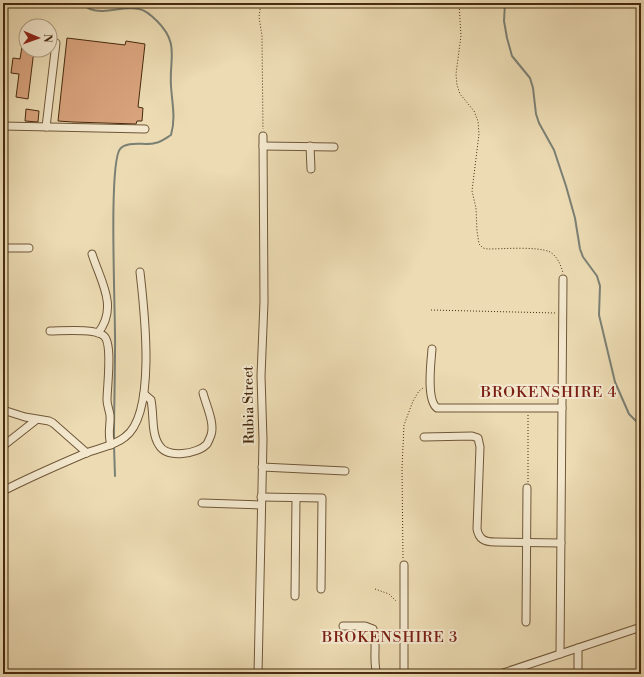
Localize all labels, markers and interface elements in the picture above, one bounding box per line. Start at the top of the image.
north arrow [18,18,58,58]
text: N [40,34,54,43]
street label: Rubia Street [239,366,259,444]
district label: BROKENSHIRE 4 [479,383,618,402]
district label: BROKENSHIRE 3 [321,628,458,647]

